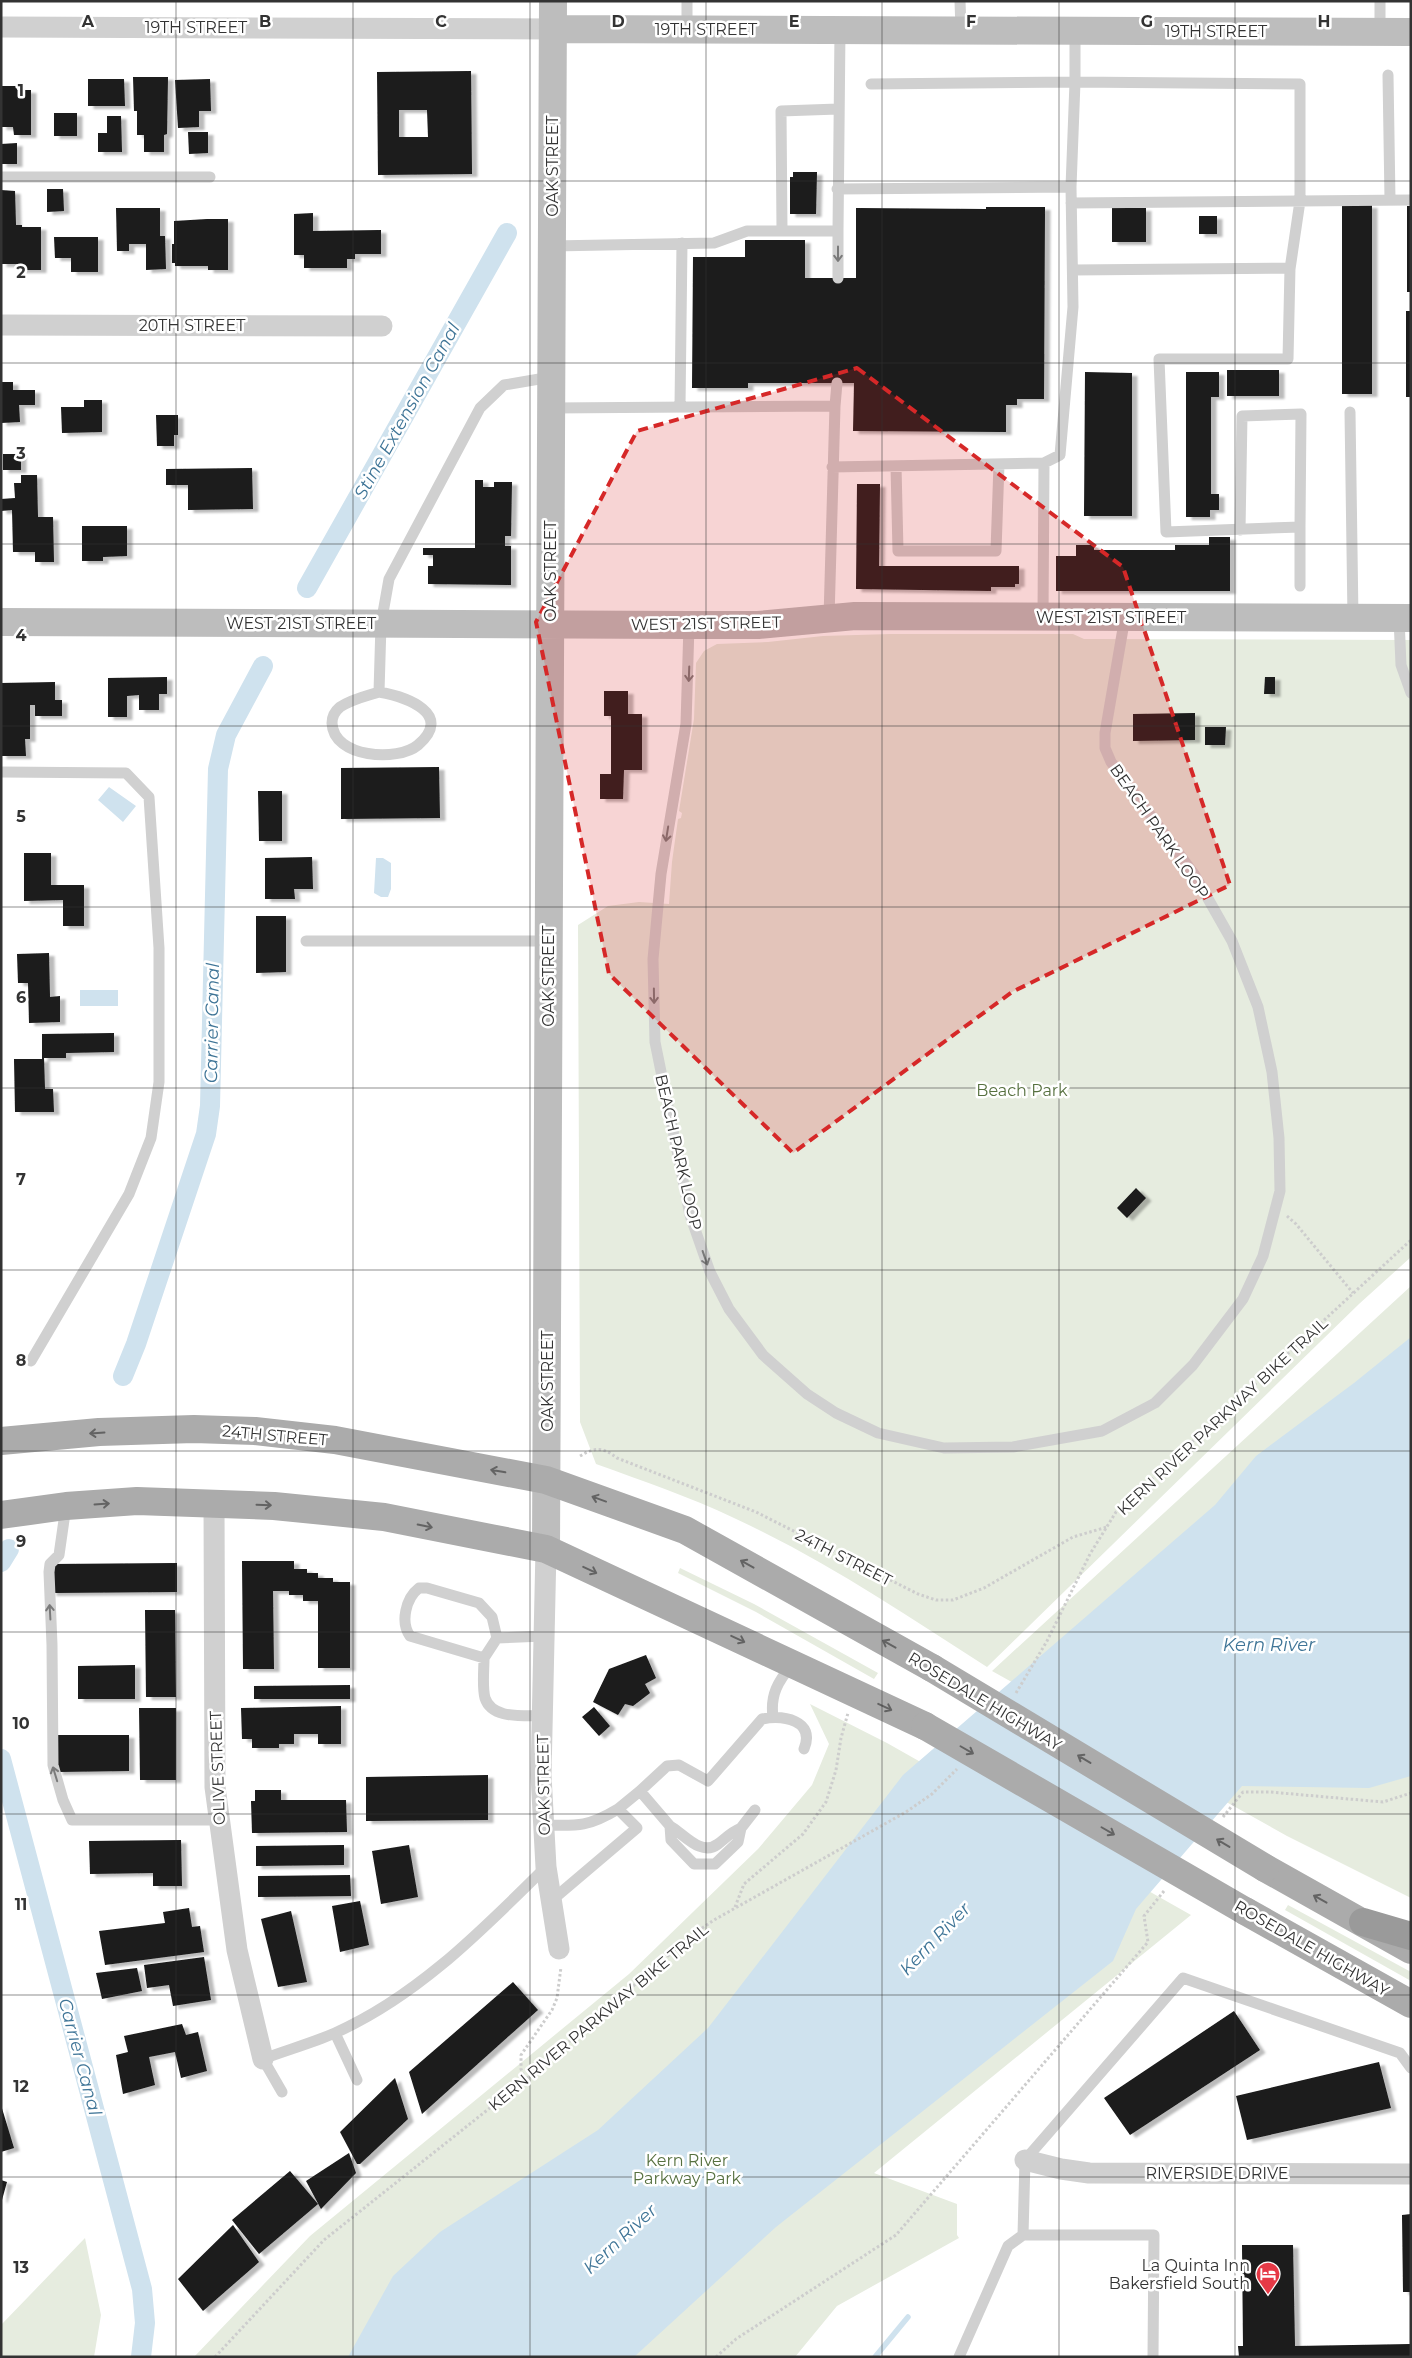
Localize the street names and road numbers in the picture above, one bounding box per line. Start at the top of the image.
street label: 19TH STREET [145,18,248,37]
street label: 19TH STREET [655,20,758,39]
street label: 19TH STREET [1165,22,1268,41]
street label: OAK STREET [543,115,562,217]
street label: 20TH STREET [139,316,246,335]
street label: OAK STREET [541,520,560,622]
street label: WEST 21ST STREET [1036,608,1187,627]
street label: WEST 21ST STREET [631,613,782,634]
street label: WEST 21ST STREET [226,614,377,633]
street label: BEACH PARK LOOP [1106,760,1213,902]
street label: OAK STREET [539,925,558,1027]
street label: BEACH PARK LOOP [651,1072,706,1232]
street label: KERN RIVER PARKWAY BIKE TRAIL [1113,1313,1332,1519]
street label: OAK STREET [538,1330,557,1432]
street label: 24TH STREET [221,1421,329,1450]
street label: 24TH STREET [792,1525,896,1590]
street label: ROSEDALE HIGHWAY [905,1648,1066,1755]
street label: OLIVE STREET [206,1710,229,1825]
street label: OAK STREET [533,1733,554,1836]
street label: ROSEDALE HIGHWAY [1231,1896,1393,2001]
street label: KERN RIVER PARKWAY BIKE TRAIL [485,1919,712,2115]
street label: RIVERSIDE DRIVE [1145,2164,1289,2183]

